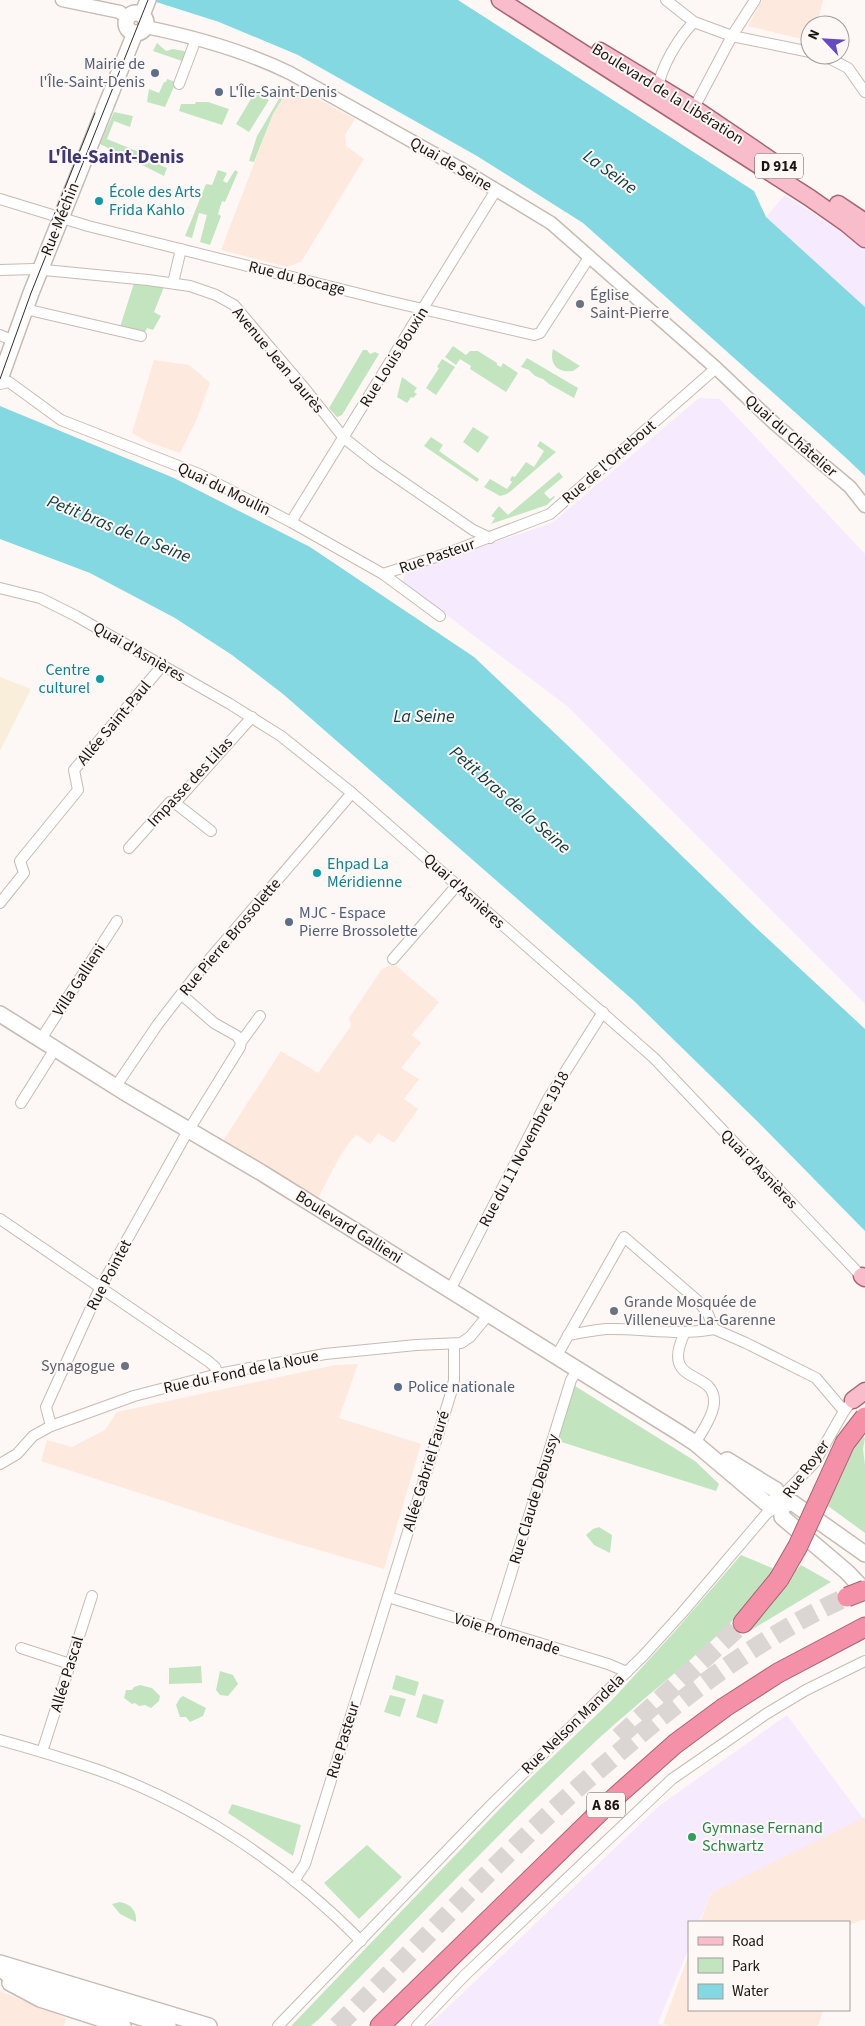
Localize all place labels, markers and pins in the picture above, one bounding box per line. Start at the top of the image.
place label: Mairie de l'Île-Saint-Denis [39,53,145,93]
marker: Mairie de l'Île-Saint-Denis [149,67,161,79]
place label: L'Île-Saint-Denis [229,81,337,103]
marker: L'Île-Saint-Denis [213,86,225,98]
place label: École des Arts Frida Kahlo [109,181,201,221]
marker: École des Arts Frida Kahlo [93,195,105,207]
place label: Église Saint-Pierre [590,284,669,324]
marker: Église Saint-Pierre [574,298,586,310]
place label: Centre culturel [38,659,90,699]
marker: Centre culturel [94,673,106,685]
place label: Ehpad La Méridienne [327,853,402,893]
marker: Ehpad La Méridienne [311,867,323,879]
place label: MJC - Espace Pierre Brossolette [299,902,418,942]
marker: MJC - Espace Pierre Brossolette [283,916,295,928]
place label: Grande Mosquée de Villeneuve-La-Garenne [624,1291,776,1331]
marker: Grande Mosquée de Villeneuve-La-Garenne [608,1305,620,1317]
place label: Synagogue [41,1355,115,1377]
marker: Synagogue [119,1360,131,1372]
place label: Police nationale [408,1376,515,1398]
marker: Police nationale [392,1381,404,1393]
place label: Gymnase Fernand Schwartz [702,1817,823,1857]
marker: Gymnase Fernand Schwartz [686,1831,698,1843]

